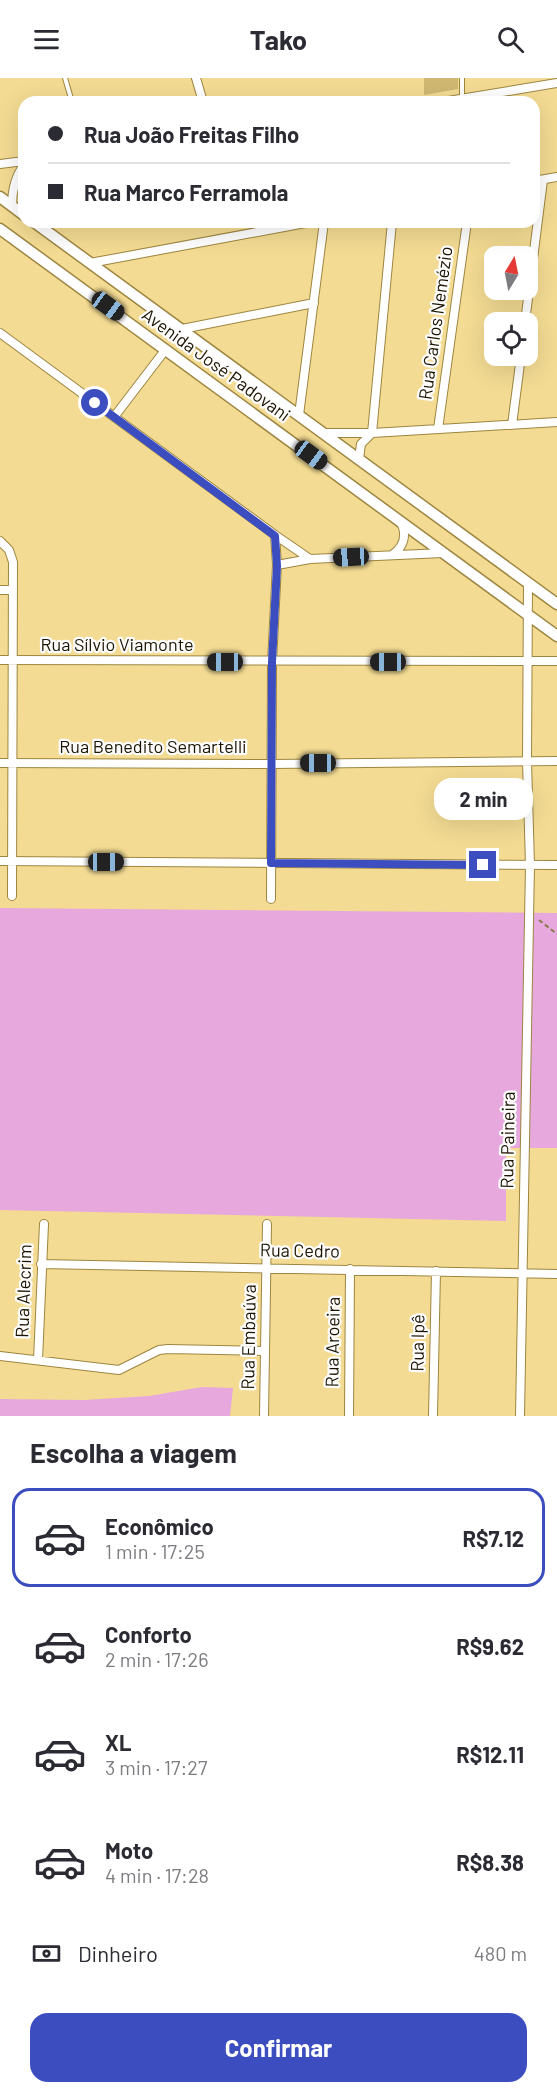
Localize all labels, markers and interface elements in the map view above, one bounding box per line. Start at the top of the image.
icon: menu [30,23,63,56]
text: Tako [250,23,307,55]
icon: search [494,23,527,56]
text: Rua João Freitas Filho [84,121,299,147]
text: Rua Marco Ferramola [84,179,288,205]
street label: Rua Carlos Nemézio [413,245,457,401]
north arrow [484,246,538,300]
map controls [484,246,538,366]
car [88,288,128,324]
street label: Avenida José Padovani [138,303,295,425]
button: locate [484,312,538,366]
route start [81,389,108,416]
car [291,437,331,473]
car [333,547,369,567]
street label: Rua Sílvio Viamonte [40,633,194,655]
car [207,653,243,671]
car [370,653,406,671]
street label: Rua Benedito Semartelli [59,735,247,757]
car [300,754,336,772]
callout: 2 min [434,778,532,820]
text: 2 min [460,787,507,811]
route end [469,851,496,878]
car [88,853,124,871]
street label: Rua Paineira [495,1091,519,1189]
street label: Rua Cedro [260,1238,340,1262]
street label: Rua Alecrim [10,1244,36,1338]
street label: Rua Embaúva [236,1284,260,1390]
street label: Rua Aroeira [320,1297,344,1387]
street label: Rua Ipê [405,1314,429,1372]
text: Escolha a viagem [30,1436,237,1468]
icon: car [33,1511,87,1565]
text: Econômico [105,1513,214,1539]
text: R$7.12 [462,1525,524,1551]
text: 1 min · 17:25 [105,1539,205,1563]
icon: car [33,1619,87,1673]
text: Conforto [105,1621,192,1647]
text: R$9.62 [456,1633,524,1659]
text: 2 min · 17:26 [105,1647,209,1671]
icon: car [33,1727,87,1781]
text: XL [105,1729,131,1755]
text: R$12.11 [456,1741,524,1767]
text: 3 min · 17:27 [105,1755,207,1779]
icon: car [33,1835,87,1889]
text: Moto [105,1837,153,1863]
text: R$8.38 [456,1849,524,1875]
text: 4 min · 17:28 [105,1863,209,1887]
icon: cash [30,1937,63,1970]
text: Dinheiro [78,1940,158,1966]
text: 480 m [474,1941,527,1965]
button: Confirmar [30,2013,527,2082]

